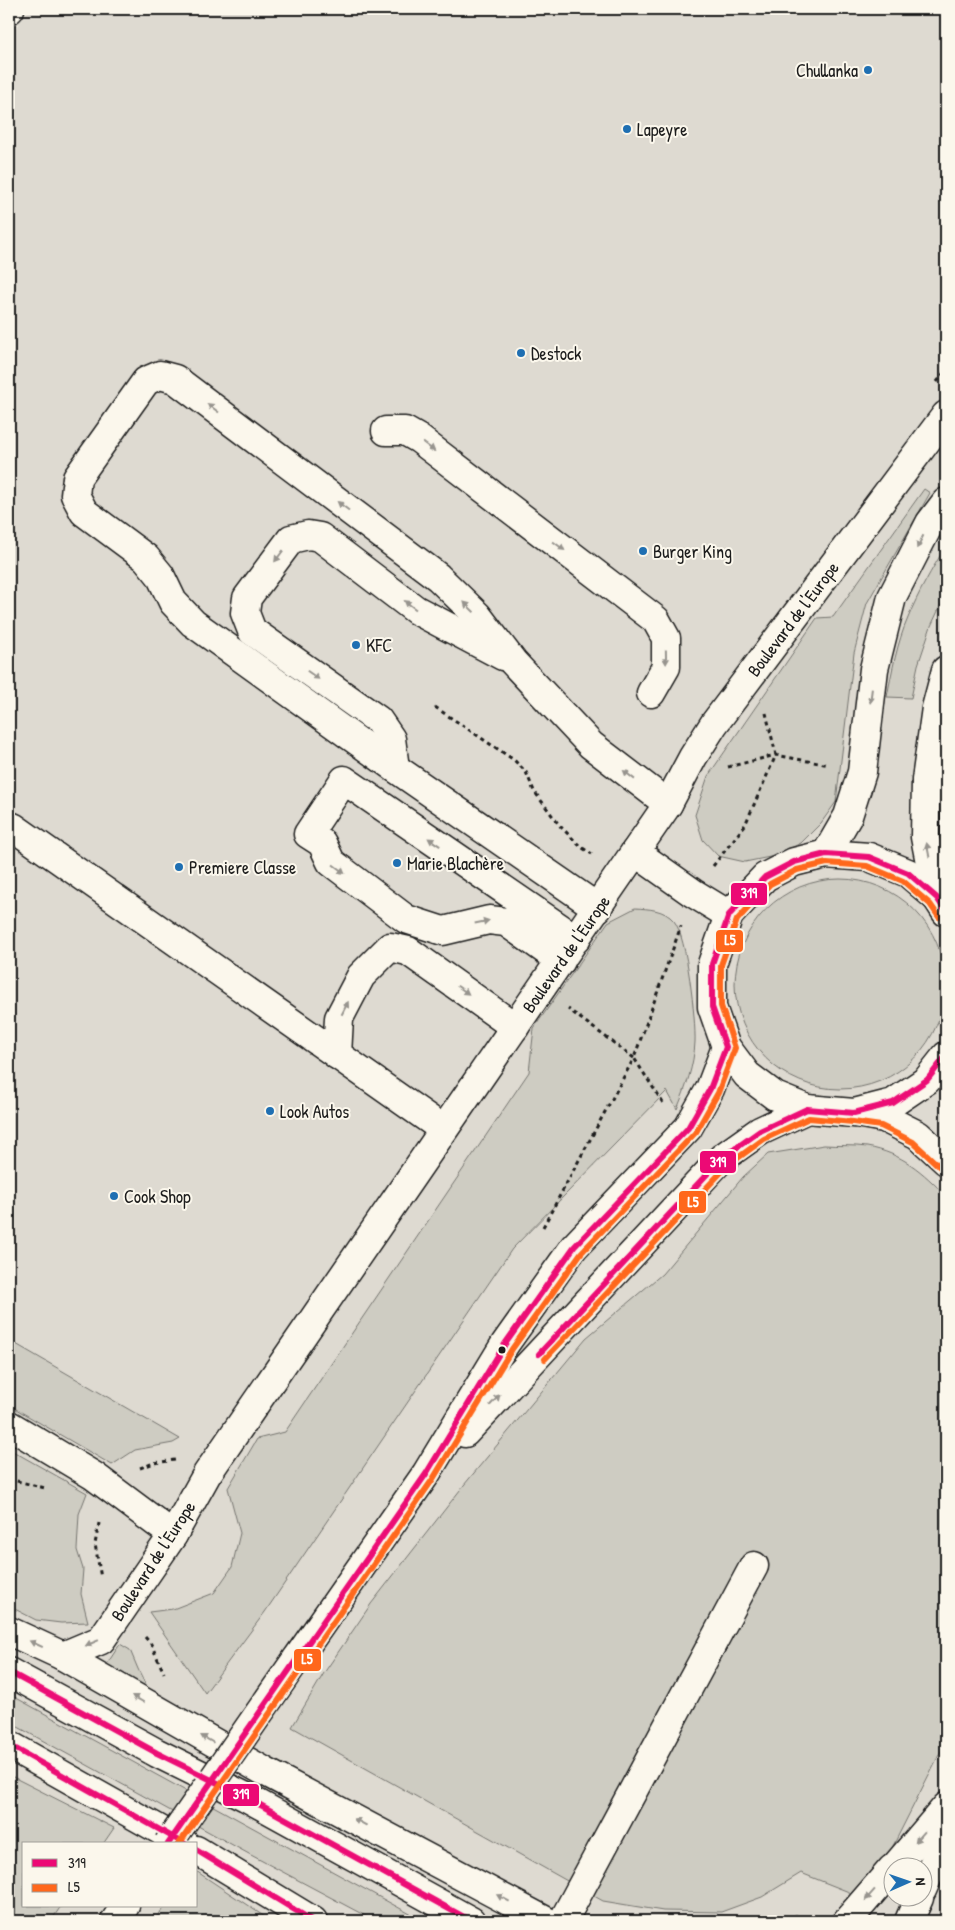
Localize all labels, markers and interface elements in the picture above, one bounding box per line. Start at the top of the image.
place label: Chullanka [796,58,858,83]
marker: Chullanka [862,64,874,76]
place label: Lapeyre [637,117,687,142]
marker: Lapeyre [621,123,633,135]
place label: Destock [531,341,582,366]
marker: Destock [515,347,527,359]
one-way arrow [207,402,220,413]
one-way arrow [423,442,436,452]
one-way arrow [337,500,350,511]
one-way arrow [916,535,924,549]
place label: Burger King [653,539,732,564]
one-way arrow [552,540,565,551]
marker: Burger King [637,545,649,557]
one-way arrow [273,549,284,562]
street label: Boulevard de l'Europe [741,556,845,682]
one-way arrow [403,599,416,610]
one-way arrow [464,601,476,613]
place label: KFC [366,633,392,658]
marker: KFC [350,639,362,651]
one-way arrow [662,650,670,666]
one-way arrow [307,670,320,680]
one-way arrow [867,688,875,704]
one-way arrow [622,770,636,780]
one-way arrow [428,837,441,847]
one-way arrow [923,842,931,858]
place label: Marie Blachère [407,851,504,876]
place label: Premiere Classe [189,855,296,880]
marker: Marie Blachère [391,857,403,869]
marker: Premiere Classe [173,861,185,873]
one-way arrow [332,864,346,874]
line badge: 319 [730,882,768,906]
text: 319 [741,883,758,902]
street label: Boulevard de l'Europe [516,890,616,1018]
one-way arrow [475,918,490,926]
line badge: L5 [715,929,744,953]
text: L5 [724,930,736,949]
one-way arrow [456,985,470,995]
one-way arrow [341,1000,349,1015]
place label: Look Autos [280,1099,349,1124]
marker: Look Autos [264,1105,276,1117]
line badge: 319 [699,1150,737,1174]
text: 319 [710,1152,727,1171]
place label: Cook Shop [124,1184,191,1209]
marker: Cook Shop [108,1190,120,1202]
line badge: L5 [678,1190,707,1214]
text: L5 [687,1192,699,1211]
unlabelled marker [497,1345,507,1355]
one-way arrow [489,1394,501,1406]
street label: Boulevard de l'Europe [105,1496,201,1626]
one-way arrow [29,1640,43,1648]
one-way arrow [85,1640,99,1648]
line badge: L5 [293,1648,322,1672]
text: L5 [301,1649,313,1668]
one-way arrow [131,1695,144,1704]
one-way arrow [200,1734,213,1743]
line badge: 319 [222,1783,260,1807]
text: 319 [233,1784,250,1803]
one-way arrow [353,1818,367,1826]
one-way arrow [914,1831,926,1843]
legend [22,1842,198,1908]
text: 319 [68,1852,86,1873]
north arrow [882,1858,932,1908]
text: L5 [68,1876,81,1897]
text: N [912,1877,931,1886]
one-way arrow [864,1888,875,1901]
one-way arrow [496,1894,511,1902]

